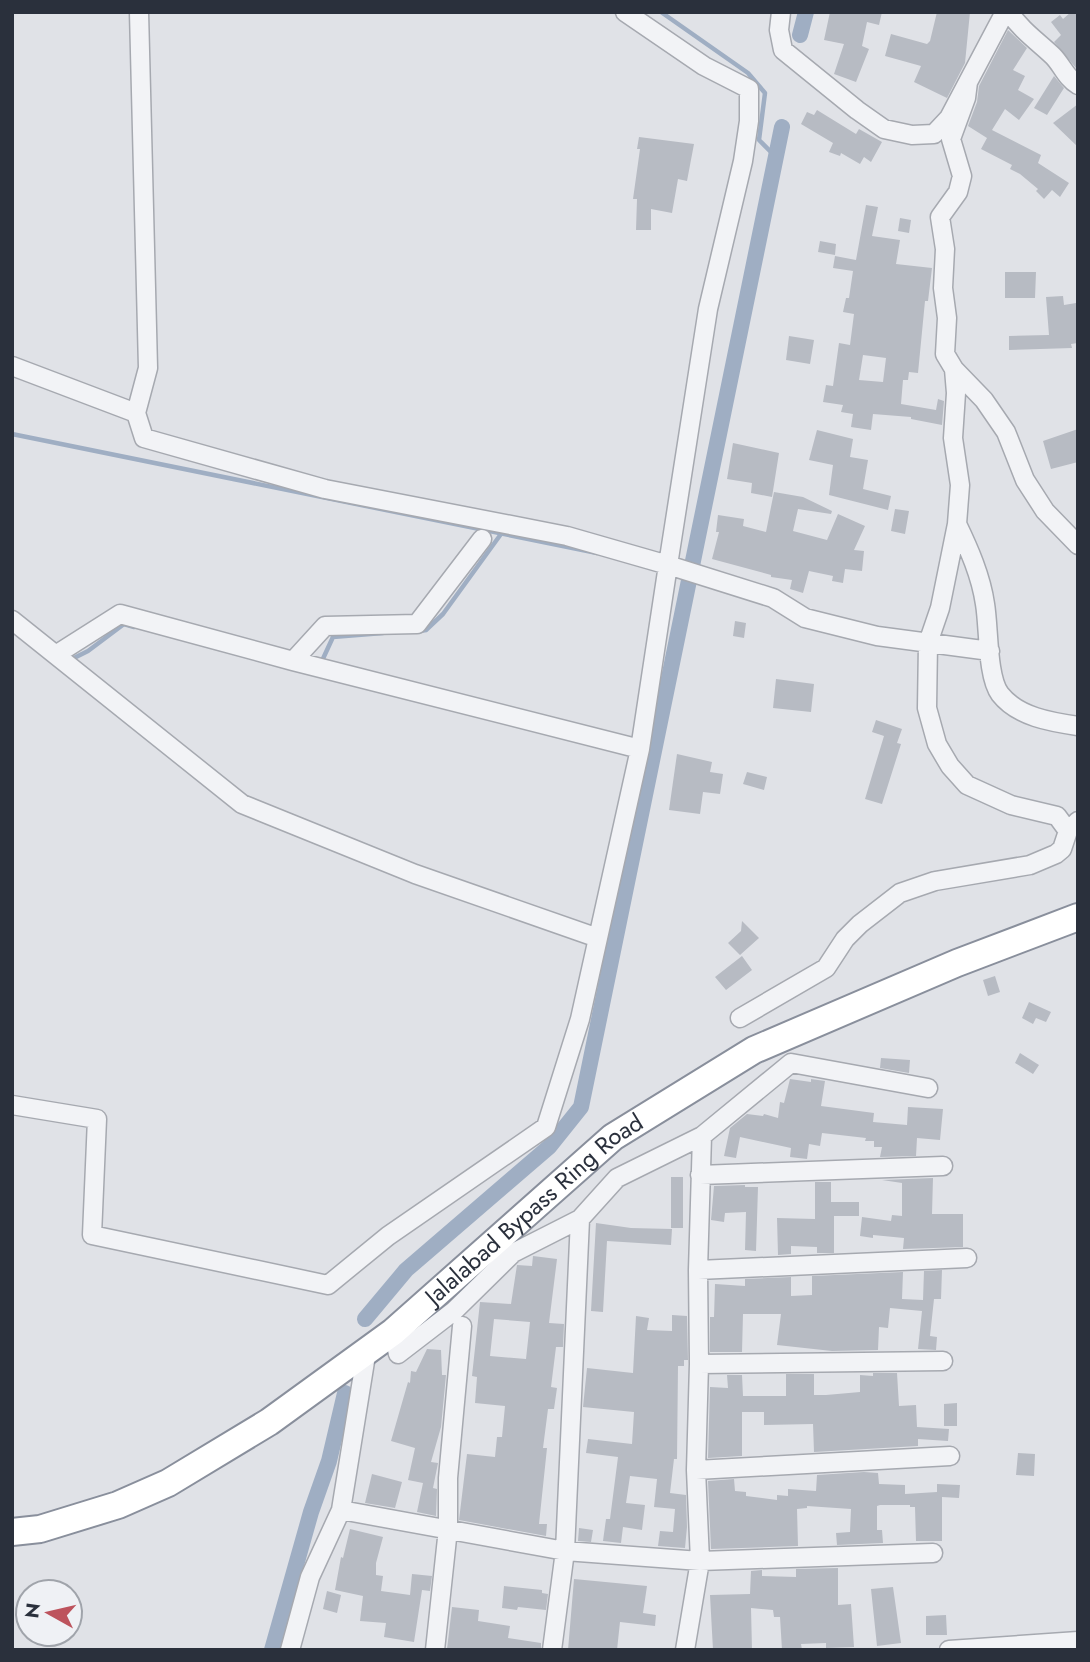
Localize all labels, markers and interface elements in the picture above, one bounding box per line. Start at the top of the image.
street label: Jalalabad Bypass Ring Road [415,1105,650,1315]
north arrow [14,1578,84,1648]
text: N [18,1601,47,1620]

